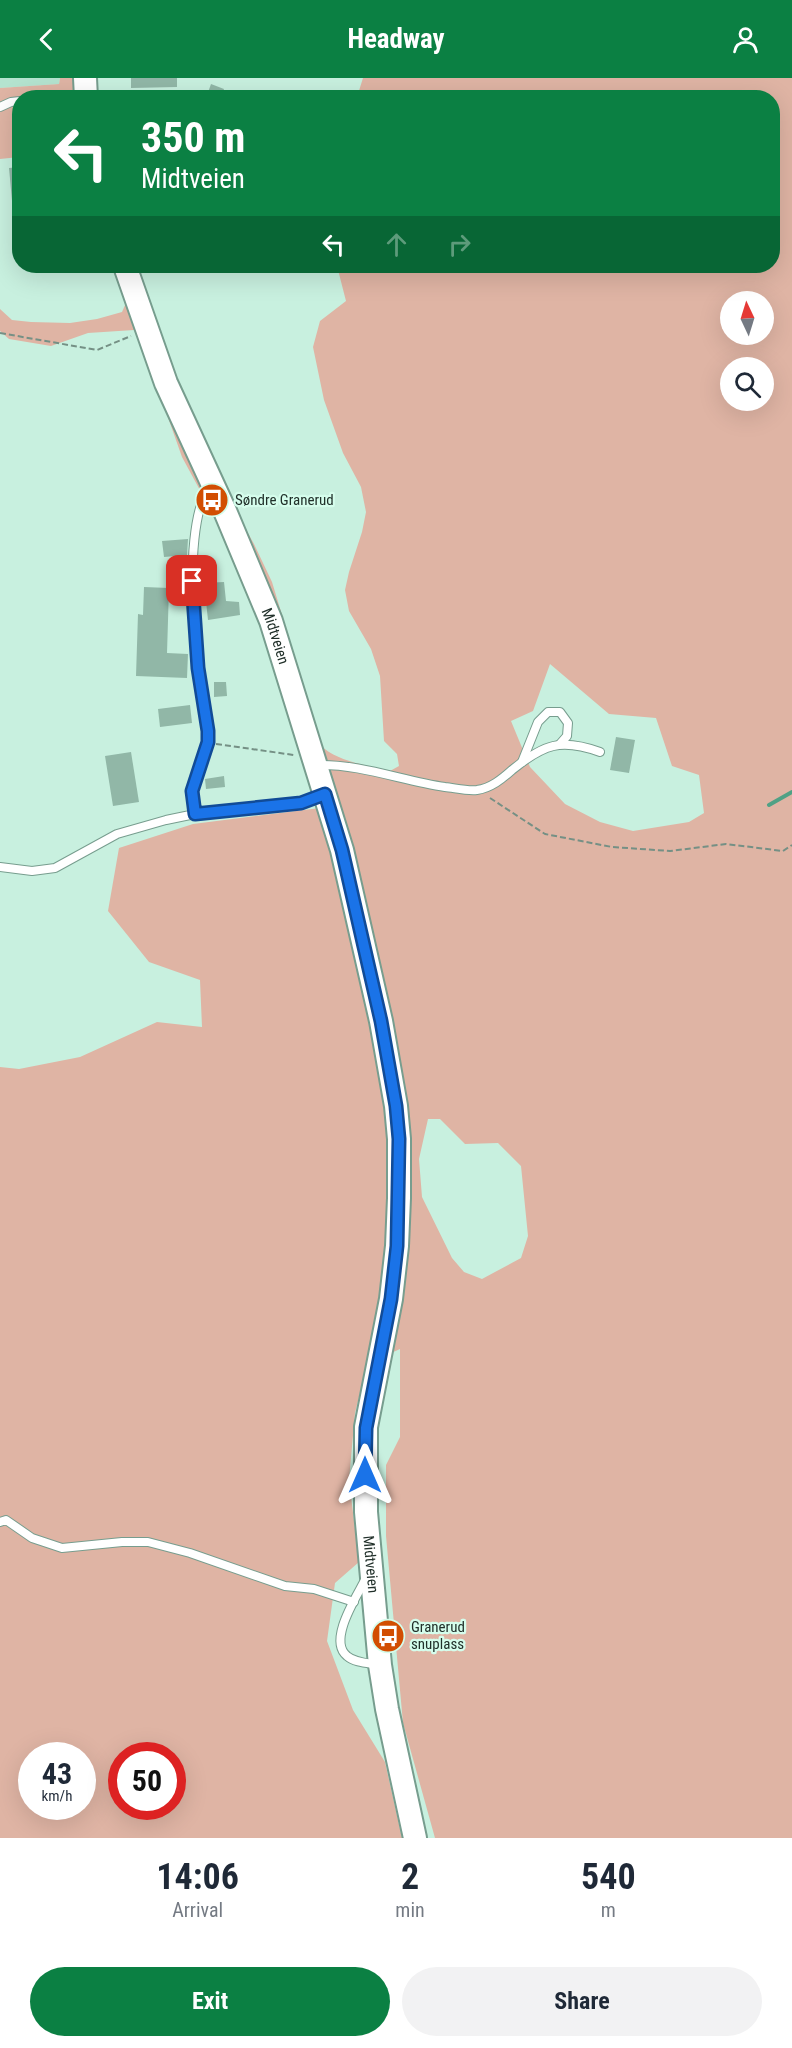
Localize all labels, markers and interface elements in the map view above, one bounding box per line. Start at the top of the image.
icon: back [30,23,63,56]
text: Headway [347,23,445,55]
icon: person [729,23,762,56]
text: 350 m [141,113,246,162]
icon: left [42,114,120,192]
text: Midtveien [141,163,245,195]
icon: left [317,228,350,261]
icon: ahead [380,228,413,261]
icon: right [443,228,476,261]
north arrow [720,291,774,345]
map controls [720,291,774,411]
button: search [720,357,774,411]
bus stop icon: Søndre Granerud [194,482,230,518]
place label: Søndre Granerud [235,491,334,509]
pin [166,555,217,606]
icon: arrive [175,564,208,597]
street label: Midtveien [258,605,293,666]
position arrow [333,1443,397,1507]
street label: Midtveien [359,1535,382,1594]
bus stop icon: Granerud snuplass [370,1618,406,1654]
place label: Granerud snuplass [411,1618,465,1653]
speed limit sign: 50 [108,1742,186,1820]
text: 43 [42,1756,72,1791]
text: km/h [42,1787,72,1805]
text: 14:06 [156,1856,239,1898]
text: 2 [401,1856,419,1898]
text: 540 [581,1856,636,1898]
text: Arrival [172,1898,223,1922]
text: min [395,1898,425,1922]
text: m [601,1898,616,1922]
button: Exit [30,1967,390,2036]
button: Share [402,1967,762,2036]

